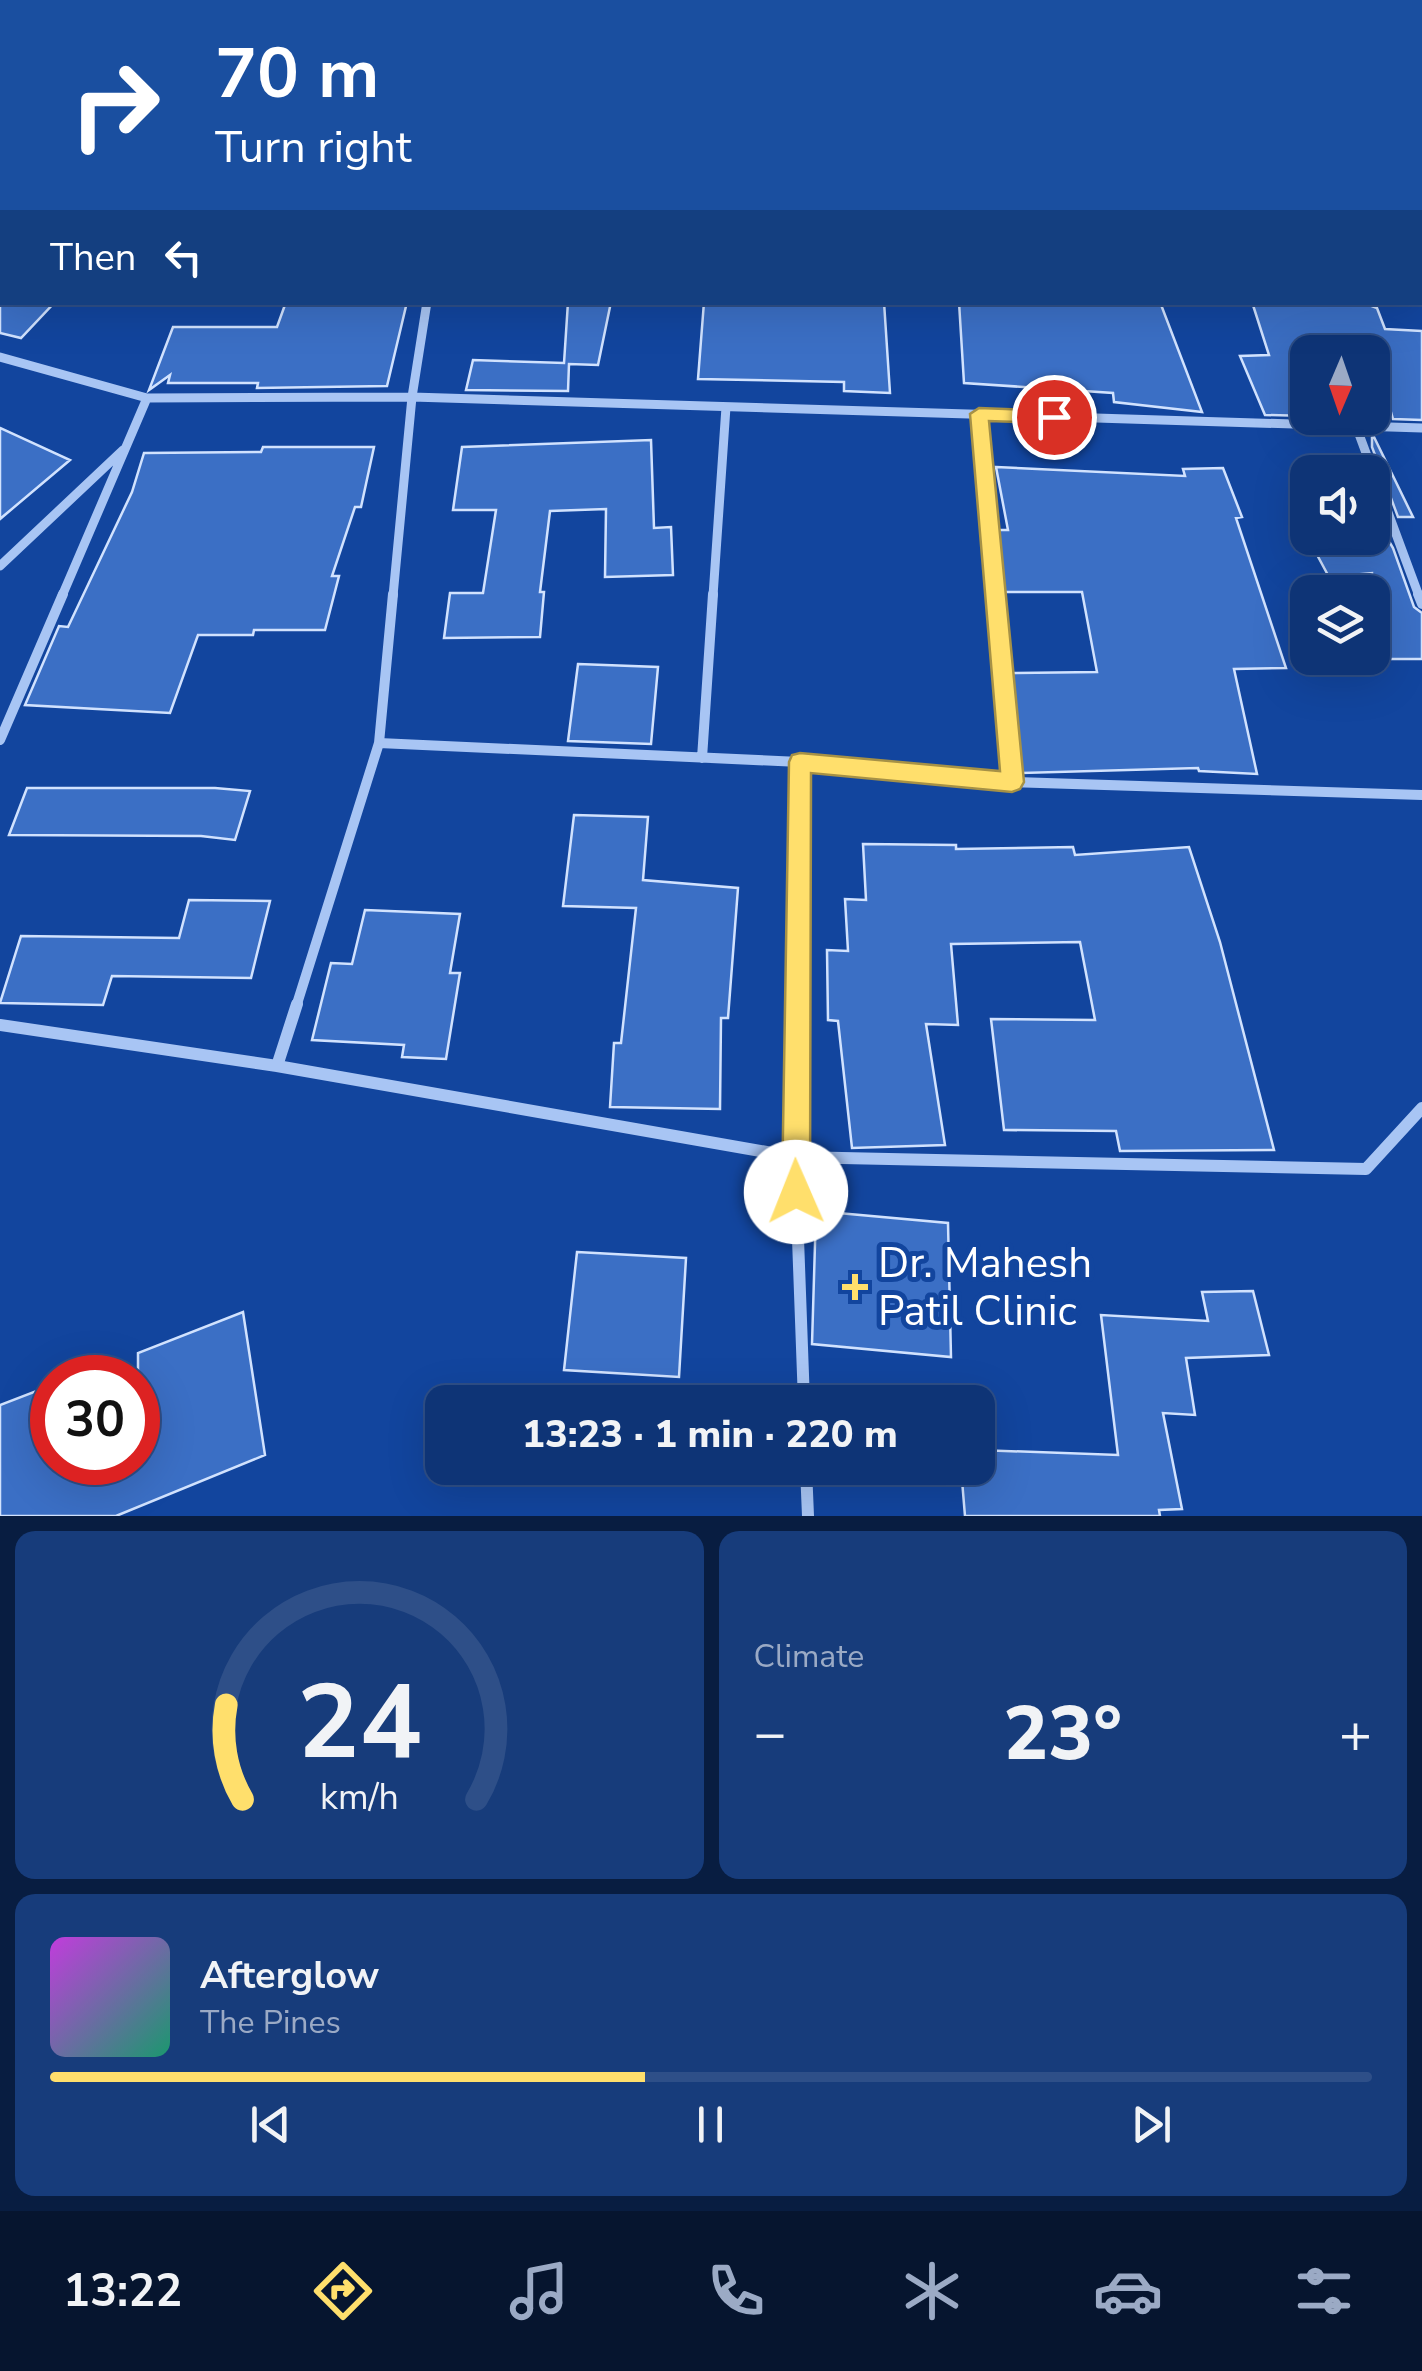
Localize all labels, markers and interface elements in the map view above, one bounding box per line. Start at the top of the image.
text: 70 m [215,26,379,122]
icon: right [50,40,180,170]
text: Turn right [215,117,412,178]
icon: left [156,230,211,285]
text: Then [50,232,136,283]
north arrow [1290,335,1390,435]
map controls [1290,335,1390,675]
pin [1012,375,1097,460]
icon: arrive [1027,390,1082,445]
button: sound [1290,455,1390,555]
button: layers [1290,575,1390,675]
position arrow [744,1140,848,1244]
place label: Dr. Mahesh Patil Clinic [878,1235,1092,1340]
marker: Dr. Mahesh Patil Clinic [842,1274,868,1300]
speed limit sign: 30 [30,1355,160,1485]
text: 13:23 · 1 min · 220 m [522,1409,898,1460]
text: Climate [754,1635,864,1678]
text: 24 [297,1652,422,1794]
text: 23° [1003,1683,1122,1785]
text: − [754,1696,787,1771]
text: + [1339,1696,1372,1771]
text: km/h [320,1773,399,1822]
text: Afterglow [200,1950,379,2001]
text: The Pines [200,2001,341,2044]
icon: previous [243,2097,298,2152]
icon: pause [683,2097,738,2152]
icon: next [1124,2097,1179,2152]
icon: directions [308,2256,378,2326]
icon: music [504,2256,574,2326]
icon: phone [701,2256,771,2326]
icon: climate [897,2256,967,2326]
icon: car [1093,2256,1163,2326]
icon: filters [1289,2256,1359,2326]
text: 13:22 [63,2261,182,2322]

